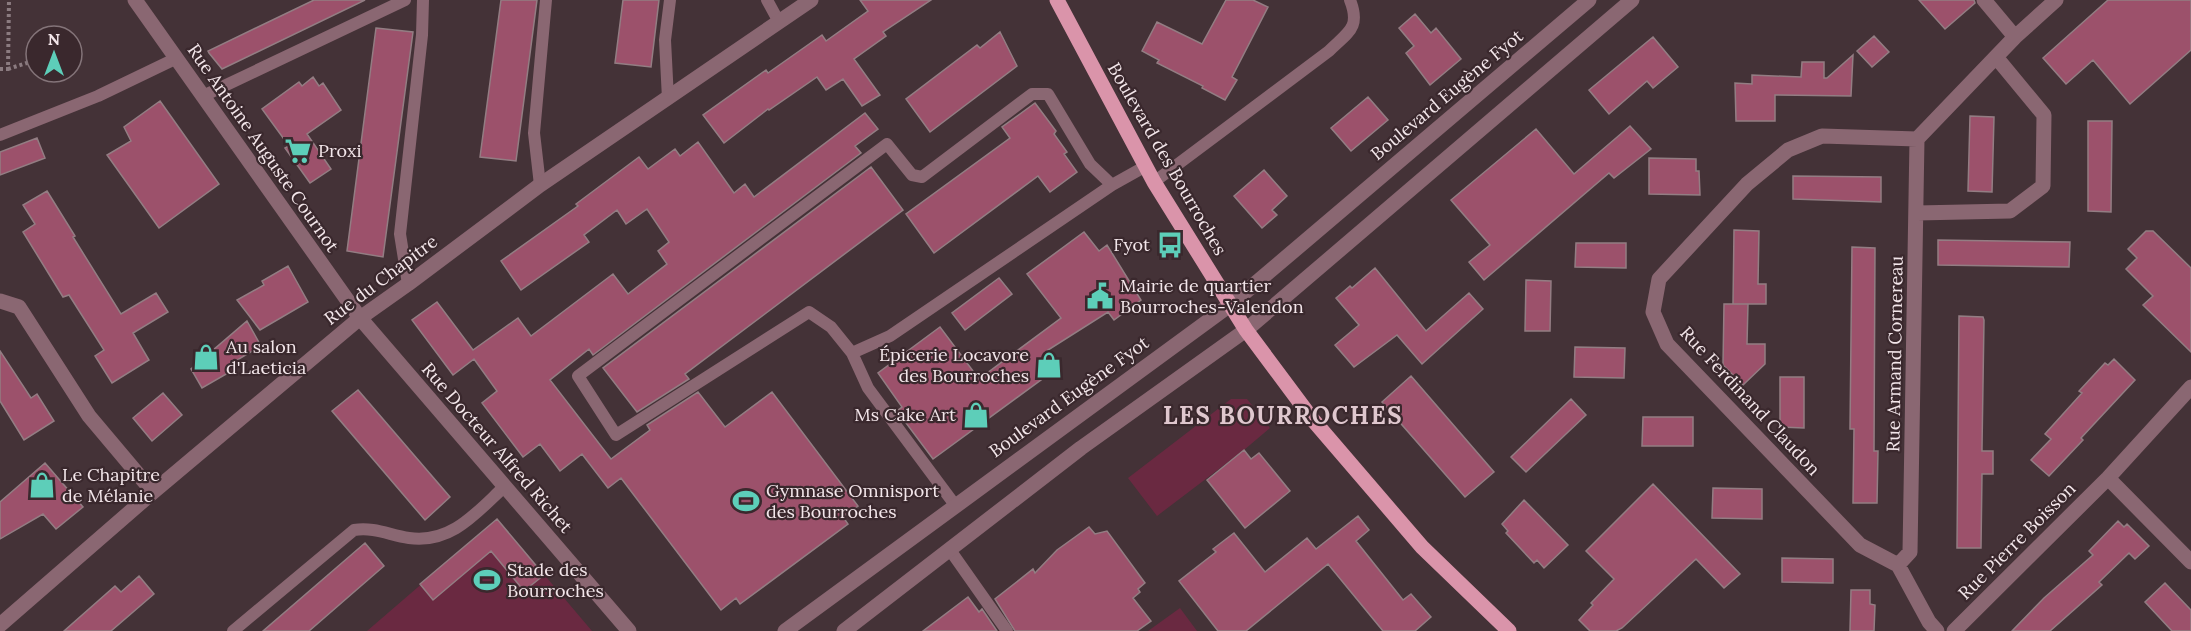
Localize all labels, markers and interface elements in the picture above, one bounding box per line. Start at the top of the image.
north arrow [24,24,84,84]
street label: Boulevard Eugène Fyot [1366,24,1528,165]
text: N [48,29,60,49]
street label: Rue Antoine Auguste Cournot [183,39,344,256]
street label: Boulevard des Bourroches [1103,58,1232,259]
supermarket icon: Proxi [283,136,313,166]
place label: Proxi [318,139,362,162]
street label: Rue du Chapitre [320,229,442,330]
bus stop icon: Fyot [1155,230,1185,260]
place label: Fyot [1113,233,1150,256]
street label: Rue Armand Cornereau [1881,255,1908,452]
place label: Mairie de quartier Bourroches-Valendon [1120,274,1304,318]
public building icon: Mairie de quartier Bourroches-Valendon [1085,281,1115,311]
street label: Rue Ferdinand Claudon [1675,321,1826,480]
street label: Boulevard Eugène Fyot [984,331,1153,462]
place label: Au salon d'Laeticia [225,335,306,379]
shop icon: Au salon d'Laeticia [191,342,221,372]
place label: Épicerie Locavore des Bourroches [879,343,1029,387]
shop icon: Épicerie Locavore des Bourroches [1034,350,1064,380]
street label: Rue Docteur Alfred Richet [417,358,578,538]
shop icon: Ms Cake Art [961,400,991,430]
district label: LES BOURROCHES [1163,400,1403,431]
place label: Ms Cake Art [854,403,956,426]
place label: Le Chapitre de Mélanie [62,463,160,507]
shop icon: Le Chapitre de Mélanie [27,470,57,500]
street label: Rue Pierre Boisson [1953,477,2080,604]
place label: Gymnase Omnisport des Bourroches [766,479,939,523]
sports icon: Gymnase Omnisport des Bourroches [731,486,761,516]
place label: Stade des Bourroches [507,558,604,602]
sports icon: Stade des Bourroches [472,565,502,595]

